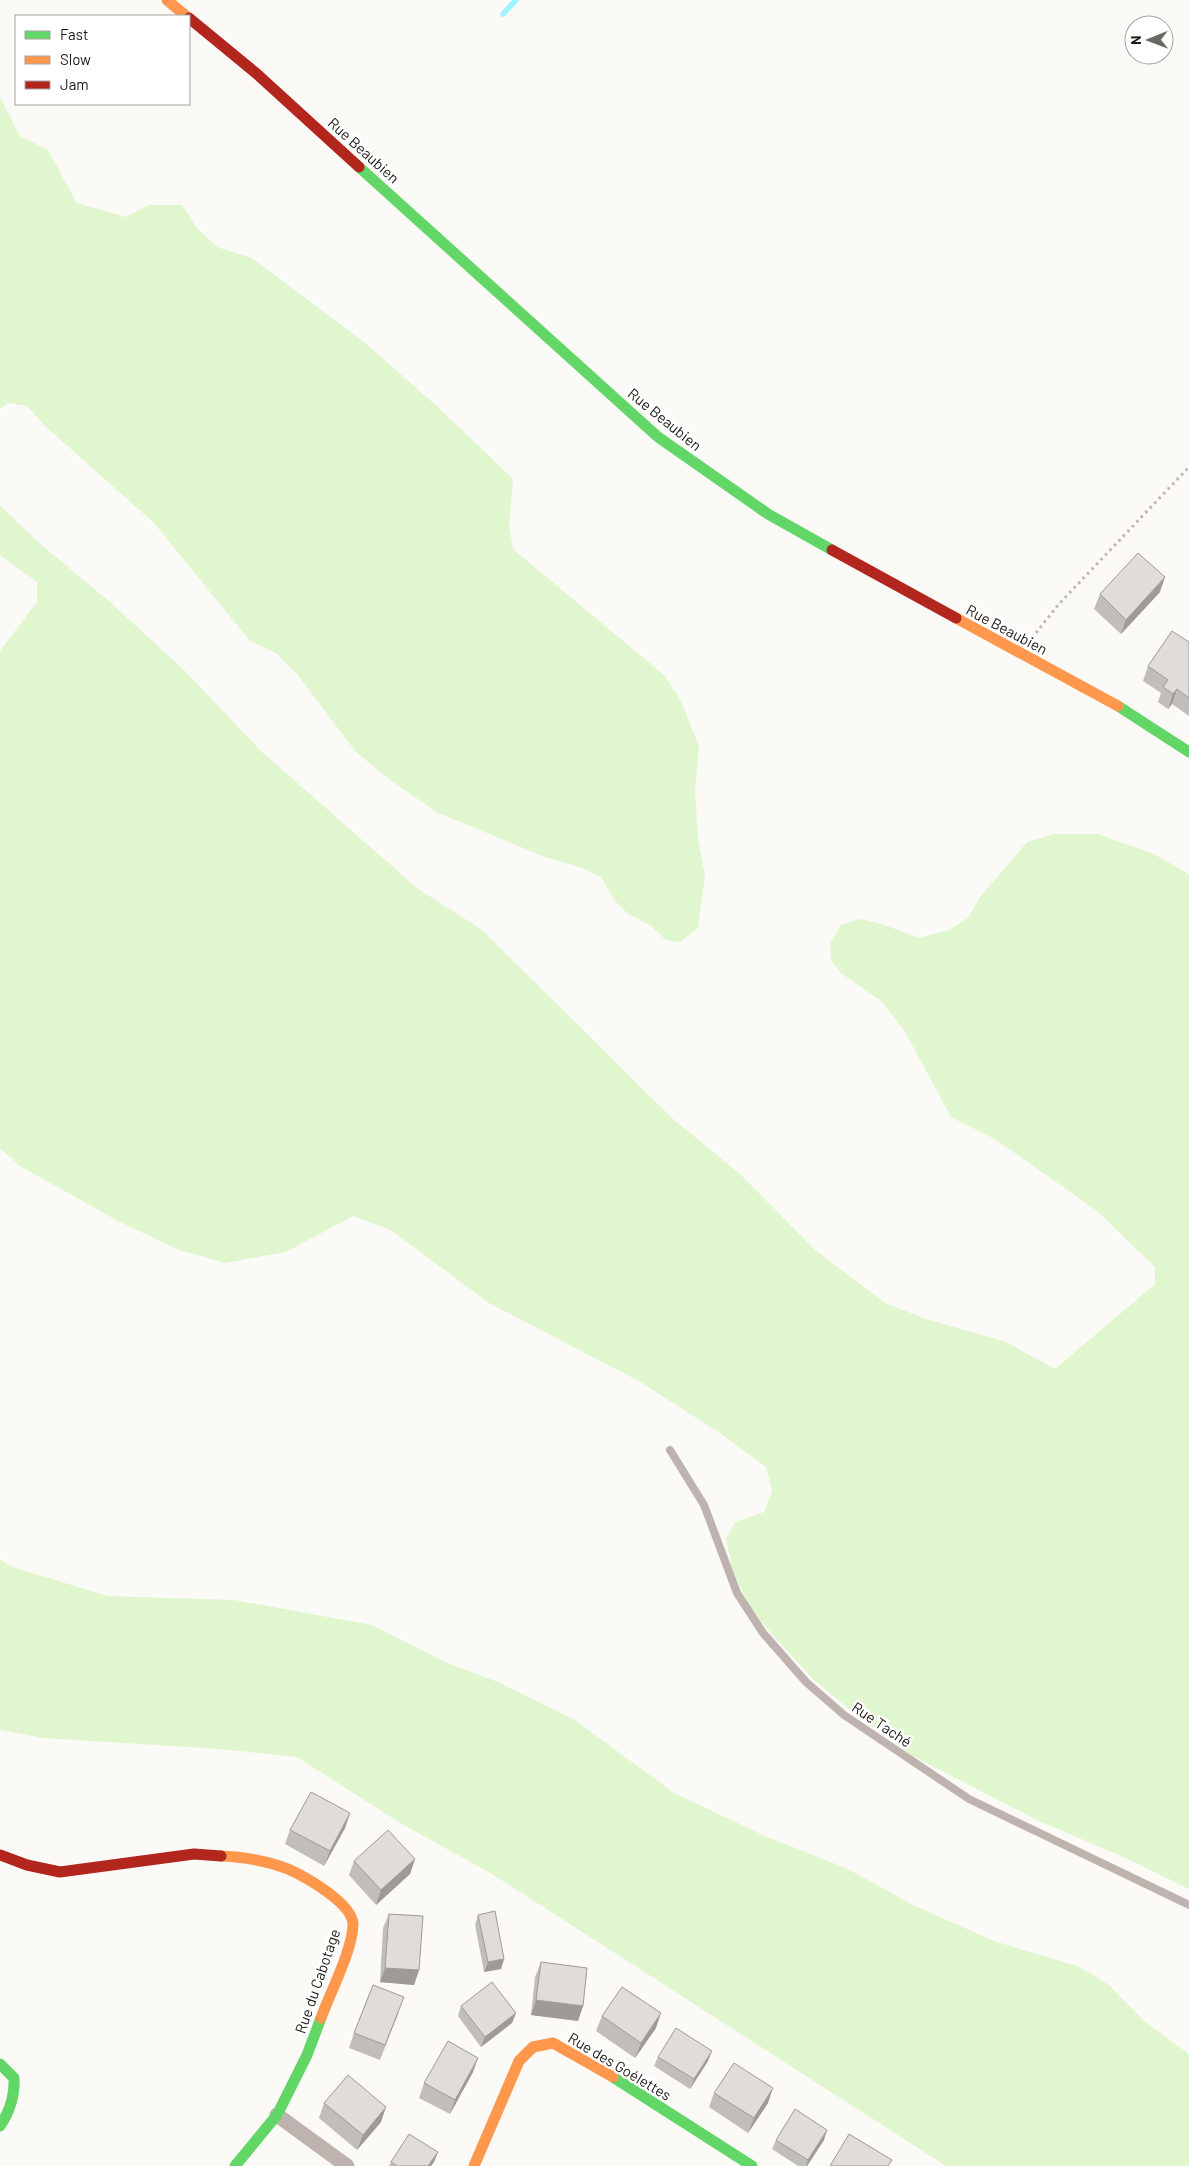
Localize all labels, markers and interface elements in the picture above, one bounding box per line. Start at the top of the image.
legend [15,15,190,105]
north arrow [1124,15,1174,65]
text: Fast [60,25,88,43]
text: N [1127,35,1144,45]
text: Slow [60,50,91,68]
text: Jam [60,75,89,93]
street label: Rue Beaubien [325,113,403,187]
street label: Rue Beaubien [625,384,705,454]
street label: Rue Beaubien [963,600,1051,658]
street label: Rue Taché [849,1698,915,1750]
street label: Rue du Cabotage [291,1926,343,2036]
street label: Rue des Goélettes [565,2028,675,2104]

